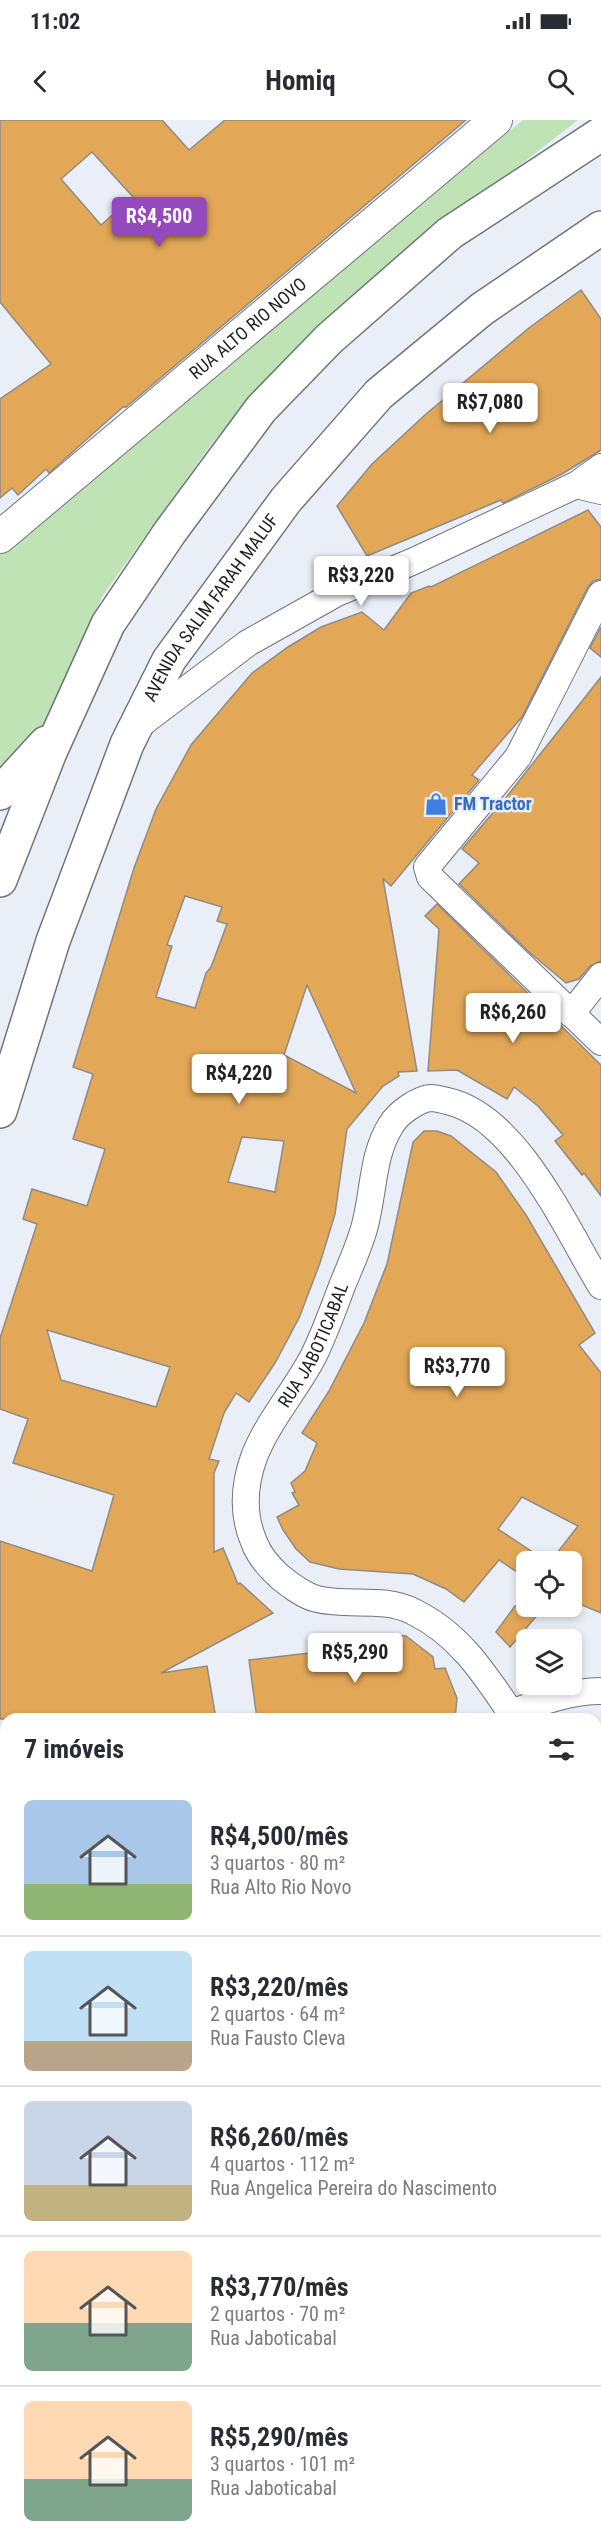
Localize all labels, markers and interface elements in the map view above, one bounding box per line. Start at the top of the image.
text: 11:02 [30,9,81,34]
icon: back [24,65,57,98]
text: Homiq [265,65,336,97]
icon: search [544,65,577,98]
pin: R$4,500 [104,197,214,248]
text: R$4,500 [126,204,192,228]
street label: RUA ALTO RIO NOVO [185,273,310,383]
pin: R$7,080 [435,383,545,434]
text: R$7,080 [457,390,523,414]
street label: AVENIDA SALIM FARAH MALUF [139,509,282,705]
pin: R$3,220 [306,556,416,607]
text: R$3,220 [328,563,394,587]
shop icon: FM Tractor [423,791,449,817]
place label: FM Tractor [454,793,532,814]
pin: R$6,260 [458,993,568,1044]
text: R$6,260 [480,1000,546,1024]
pin: R$4,220 [184,1054,294,1105]
text: R$4,220 [206,1061,272,1085]
street label: RUA JABOTICABAL [273,1279,352,1411]
pin: R$3,770 [402,1347,512,1398]
text: R$3,770 [424,1354,490,1378]
map controls [516,1551,582,1695]
button: locate [516,1551,582,1617]
button: layers [516,1629,582,1695]
pin: R$5,290 [300,1633,410,1684]
text: R$5,290 [322,1640,388,1664]
icon: filters [545,1733,578,1766]
text: 7 imóveis [24,1734,124,1764]
text: R$4,500/mês [210,1821,349,1851]
icon: home [72,1824,144,1896]
text: 3 quartos · 80 m² [210,1851,345,1875]
text: Rua Alto Rio Novo [210,1875,352,1899]
text: R$3,220/mês [210,1972,349,2002]
icon: home [72,1975,144,2047]
text: 2 quartos · 64 m² [210,2002,345,2026]
text: Rua Fausto Cleva [210,2026,346,2050]
text: R$6,260/mês [210,2122,349,2152]
icon: home [72,2125,144,2197]
text: 4 quartos · 112 m² [210,2152,355,2176]
text: Rua Angelica Pereira do Nascimento [210,2176,497,2200]
text: R$3,770/mês [210,2272,349,2302]
icon: home [72,2275,144,2347]
text: 2 quartos · 70 m² [210,2302,345,2326]
text: Rua Jaboticabal [210,2326,337,2350]
text: R$5,290/mês [210,2422,349,2452]
icon: home [72,2425,144,2497]
text: 3 quartos · 101 m² [210,2452,355,2476]
text: Rua Jaboticabal [210,2476,337,2500]

